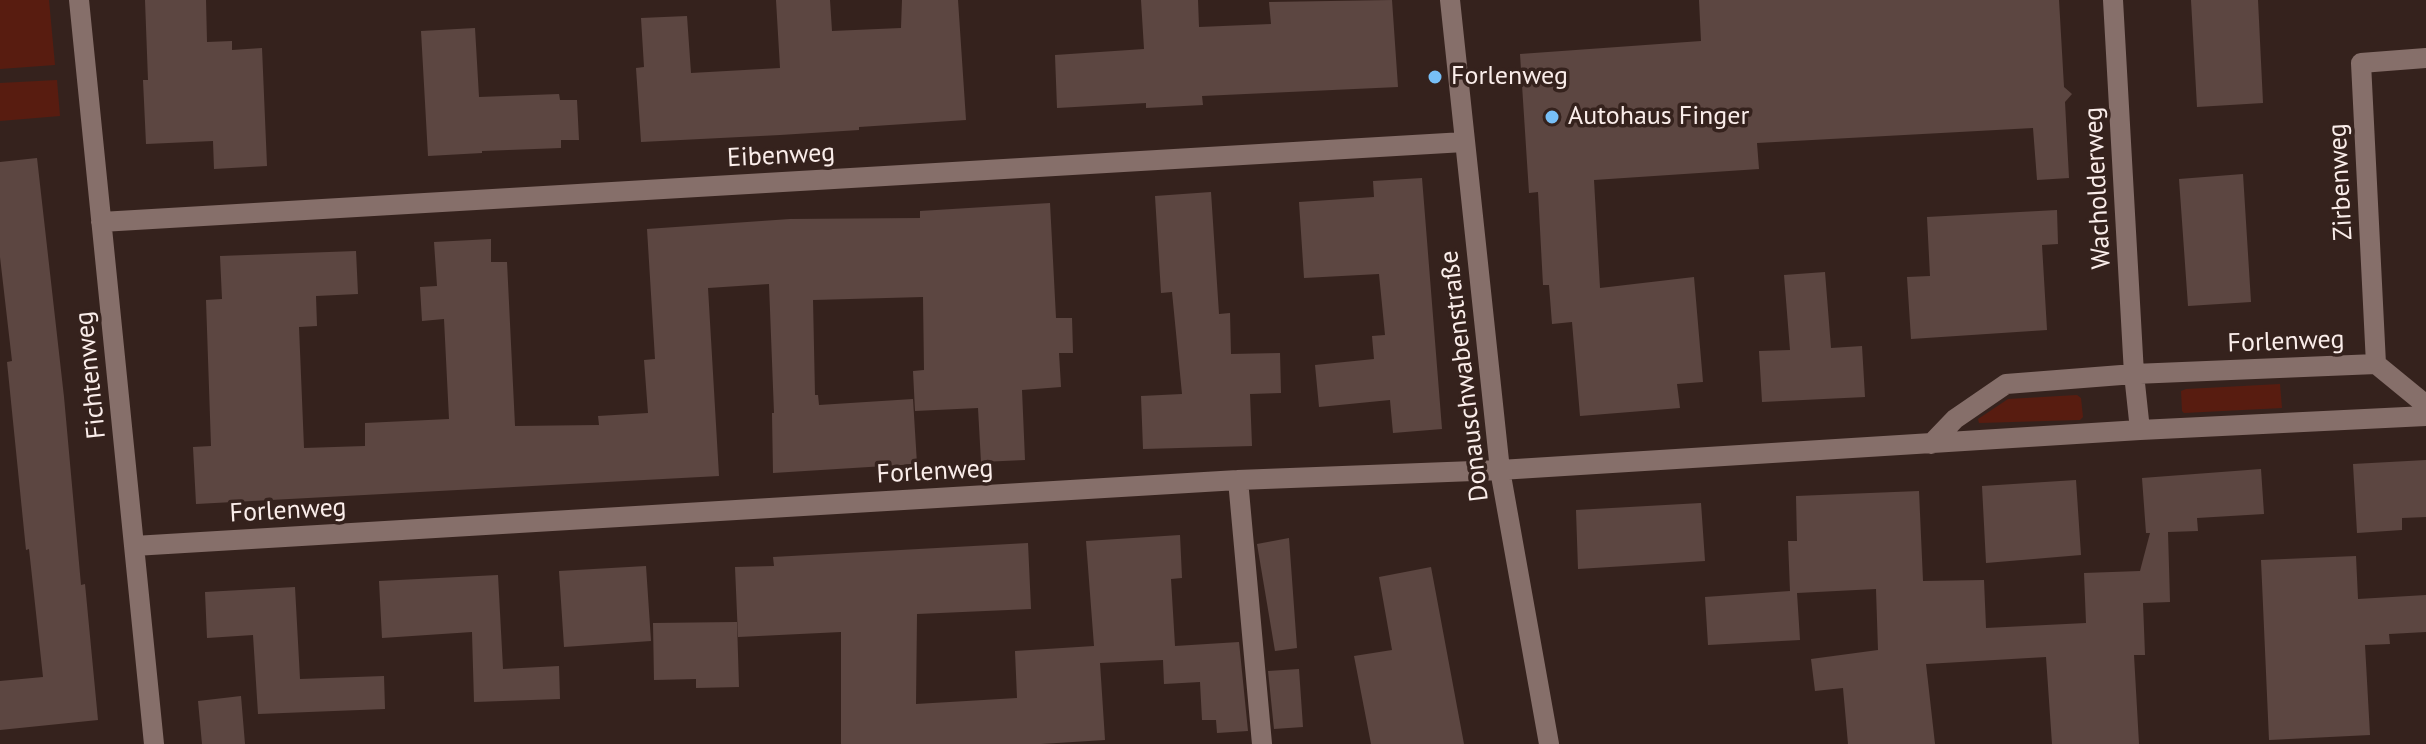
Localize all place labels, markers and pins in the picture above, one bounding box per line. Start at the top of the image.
place label: Forlenweg [1451,61,1568,93]
marker: Forlenweg [1426,68,1444,86]
place label: Autohaus Finger [1568,101,1749,133]
marker: Autohaus Finger [1543,108,1561,126]

